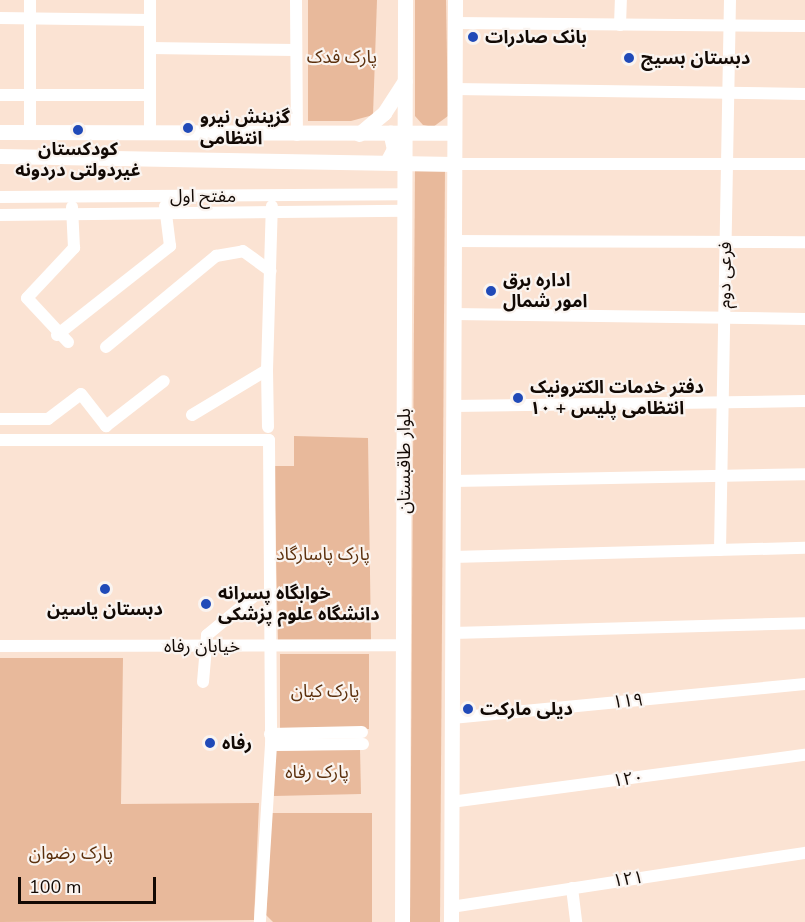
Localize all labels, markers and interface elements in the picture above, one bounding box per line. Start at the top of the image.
place label: بانک صادرات [485,26,587,48]
marker: بانک صادرات [466,30,480,44]
park label: پارک فدک [307,46,377,68]
place label: دبستان بسیج [641,47,750,69]
marker: دبستان بسیج [622,51,636,65]
place label: گزینش نیرو انتظامی [200,107,290,150]
marker: گزینش نیرو انتظامی [181,121,195,135]
marker: کودکستان غیردولتی دردونه [71,123,85,137]
place label: کودکستان غیردولتی دردونه [15,139,141,182]
street label: مفتح اول [170,185,236,207]
street label: فرعی دوم [714,241,736,309]
place label: اداره برق امور شمال [503,270,587,312]
marker: اداره برق امور شمال [484,284,498,298]
place label: دفتر خدمات الکترونیک انتظامی پلیس + ۱۰ [530,377,704,420]
marker: دفتر خدمات الکترونیک انتظامی پلیس + ۱۰ [511,391,525,405]
street label: بلوار طاقبستان [393,408,415,514]
park label: پارک پاسارگاد [276,543,370,565]
marker: دبستان یاسین [98,582,112,596]
place label: خوابگاه پسرانه دانشگاه علوم پزشکی [218,583,380,626]
marker: خوابگاه پسرانه دانشگاه علوم پزشکی [199,597,213,611]
place label: دبستان یاسین [47,598,163,620]
street label: خیابان رفاه [164,635,240,657]
park label: پارک کیان [291,680,359,702]
street label: ۱۱۹ [612,689,644,713]
place label: دیلی مارکت [480,698,573,720]
marker: دیلی مارکت [461,702,475,716]
place label: رفاه [222,732,252,754]
marker: رفاه [203,736,217,750]
park label: پارک رفاه [285,761,349,783]
street label: ۱۲۰ [611,766,645,792]
park label: پارک رضوان [29,842,113,864]
scale bar [21,865,159,903]
street label: ۱۲۱ [611,866,645,892]
text: 100 m [29,875,81,899]

